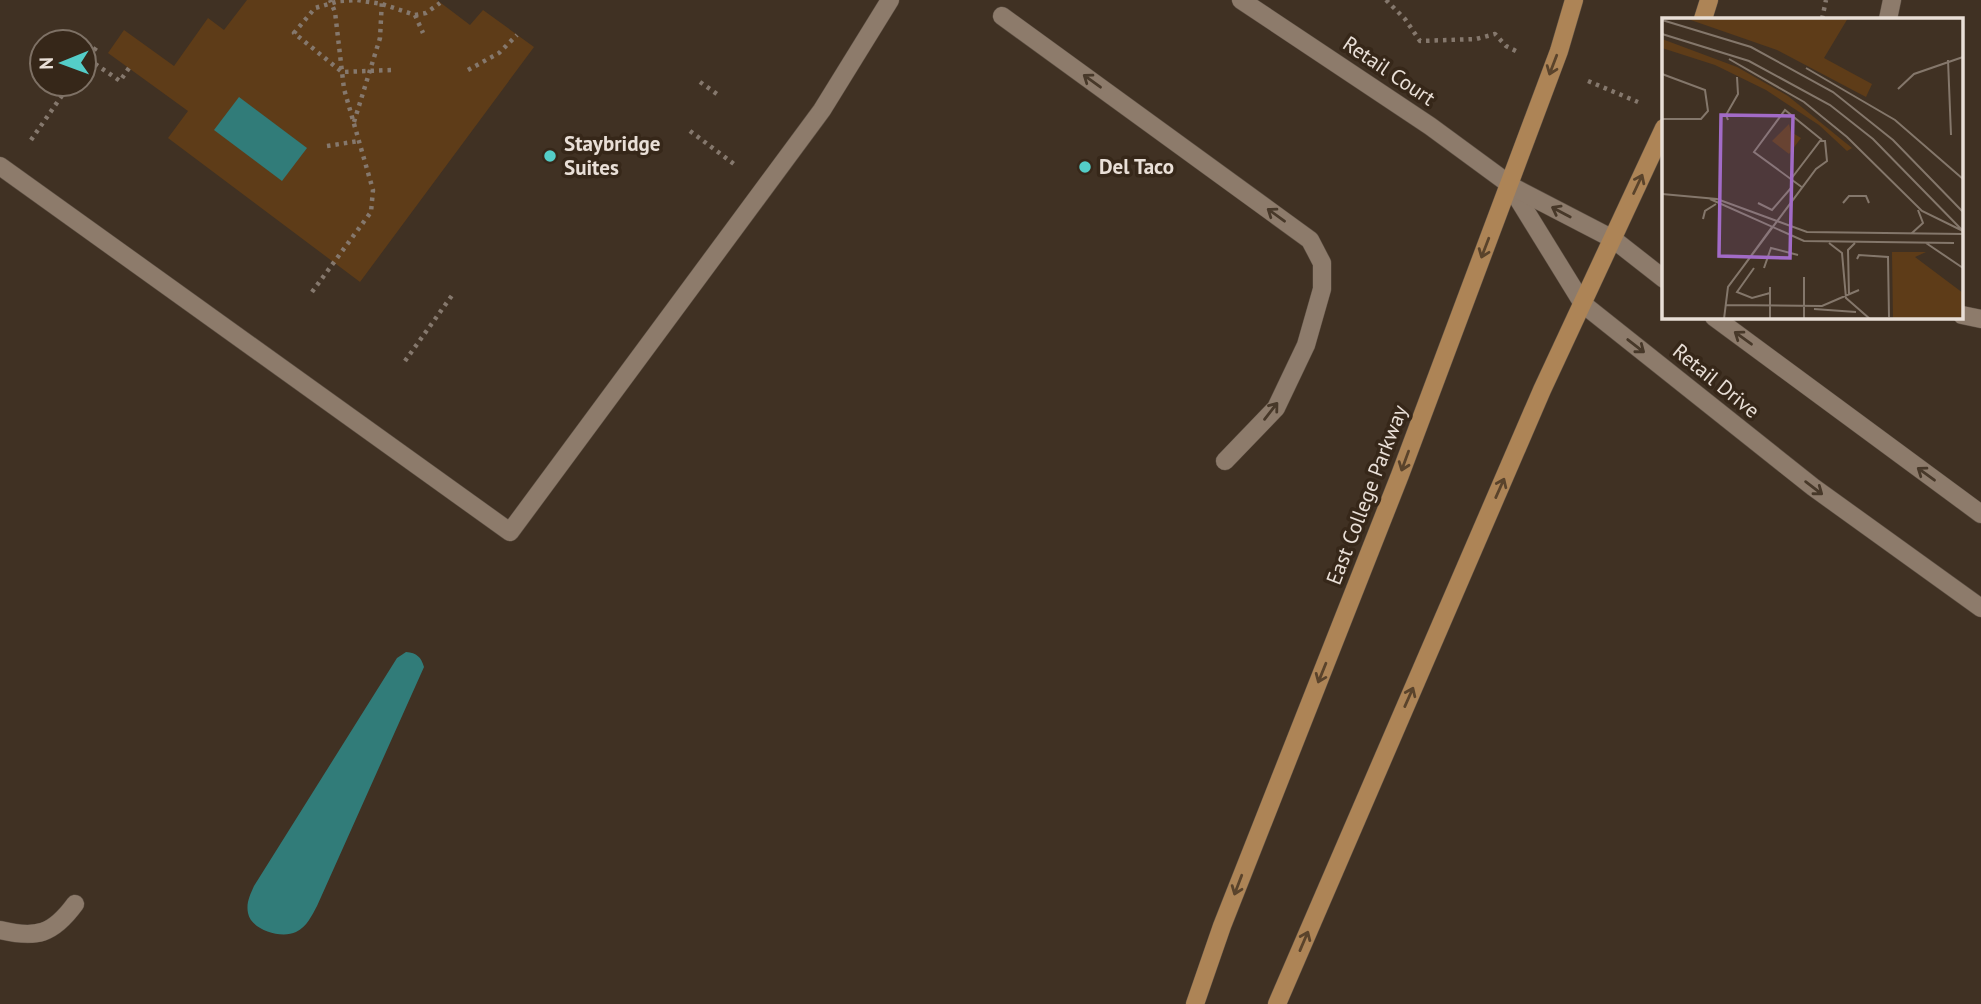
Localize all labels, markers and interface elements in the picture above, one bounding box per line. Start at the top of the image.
inset map [1662,18,1964,318]
north arrow [28,28,98,98]
street label: Retail Court [1338,30,1441,111]
one-way arrow [1546,54,1559,75]
text: N [34,57,58,70]
one-way arrow [1083,74,1102,89]
place label: Staybridge Suites [564,130,660,181]
marker: Staybridge Suites [542,148,558,164]
place label: Del Taco [1099,153,1174,180]
marker: Del Taco [1077,159,1093,175]
one-way arrow [1632,174,1646,195]
one-way arrow [1551,205,1572,218]
one-way arrow [1266,208,1285,223]
one-way arrow [1478,237,1490,259]
one-way arrow [1734,331,1753,346]
street label: Retail Drive [1667,337,1765,424]
one-way arrow [1627,339,1645,354]
street label: East College Parkway [1320,401,1413,588]
one-way arrow [1264,402,1279,421]
one-way arrow [1398,450,1410,472]
one-way arrow [1917,466,1936,481]
one-way arrow [1494,478,1507,499]
one-way arrow [1805,480,1824,495]
one-way arrow [1314,662,1327,683]
one-way arrow [1403,686,1416,708]
one-way arrow [1231,873,1244,895]
one-way arrow [1298,931,1311,953]

